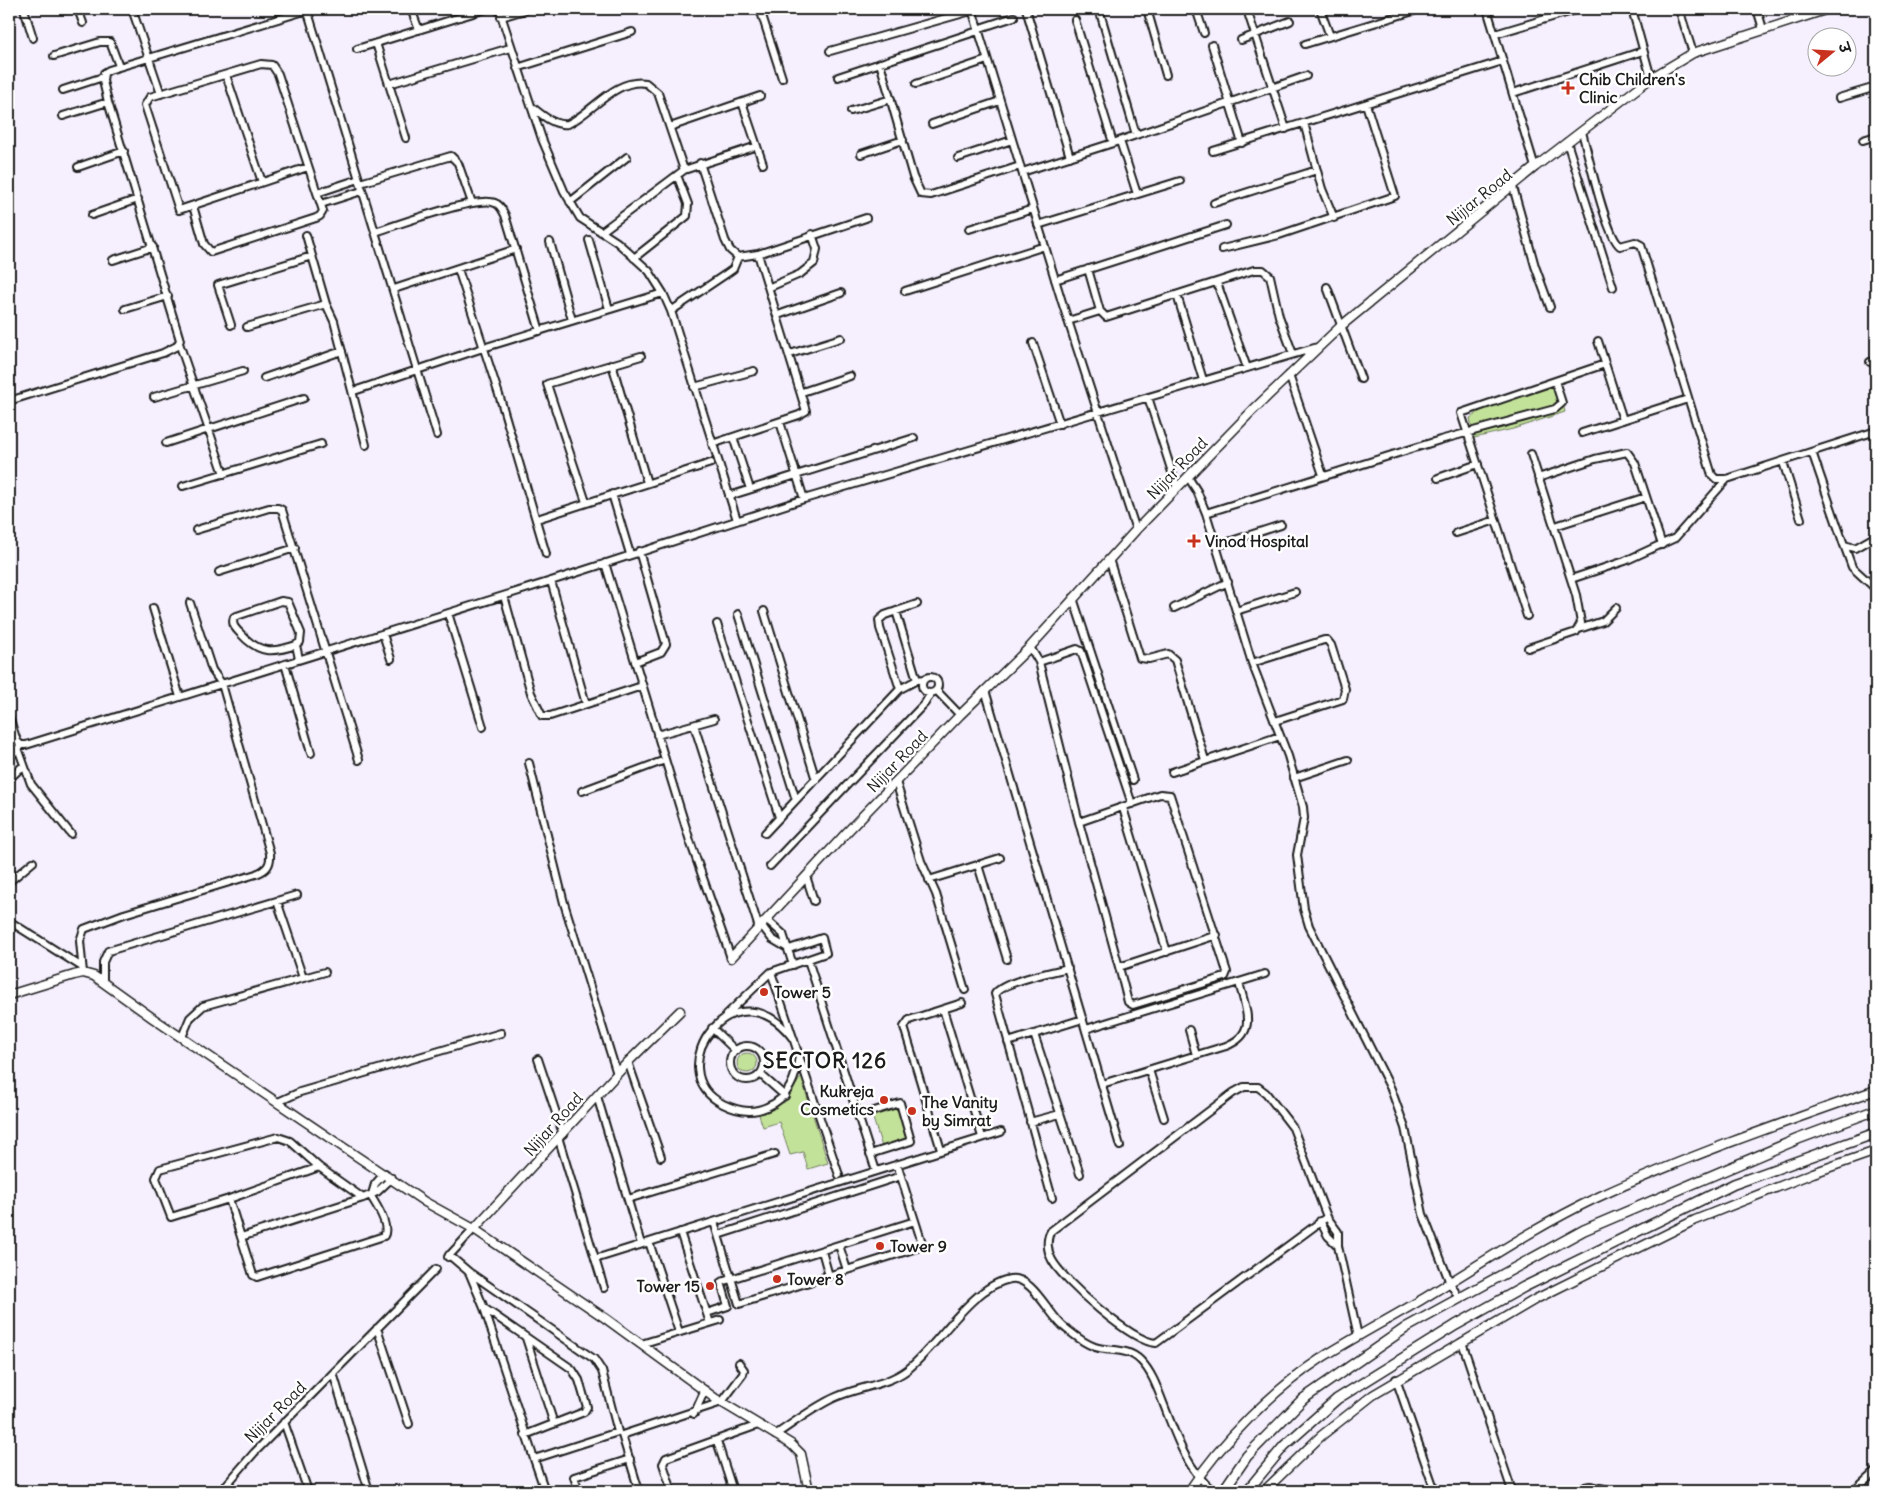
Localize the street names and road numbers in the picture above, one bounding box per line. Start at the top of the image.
street label: Nijjar Road [1442,164,1516,230]
street label: Nijjar Road [1142,433,1212,503]
street label: Nijjar Road [862,726,932,796]
street label: Nijjar Road [519,1088,587,1160]
street label: Nijjar Road [240,1377,310,1447]

